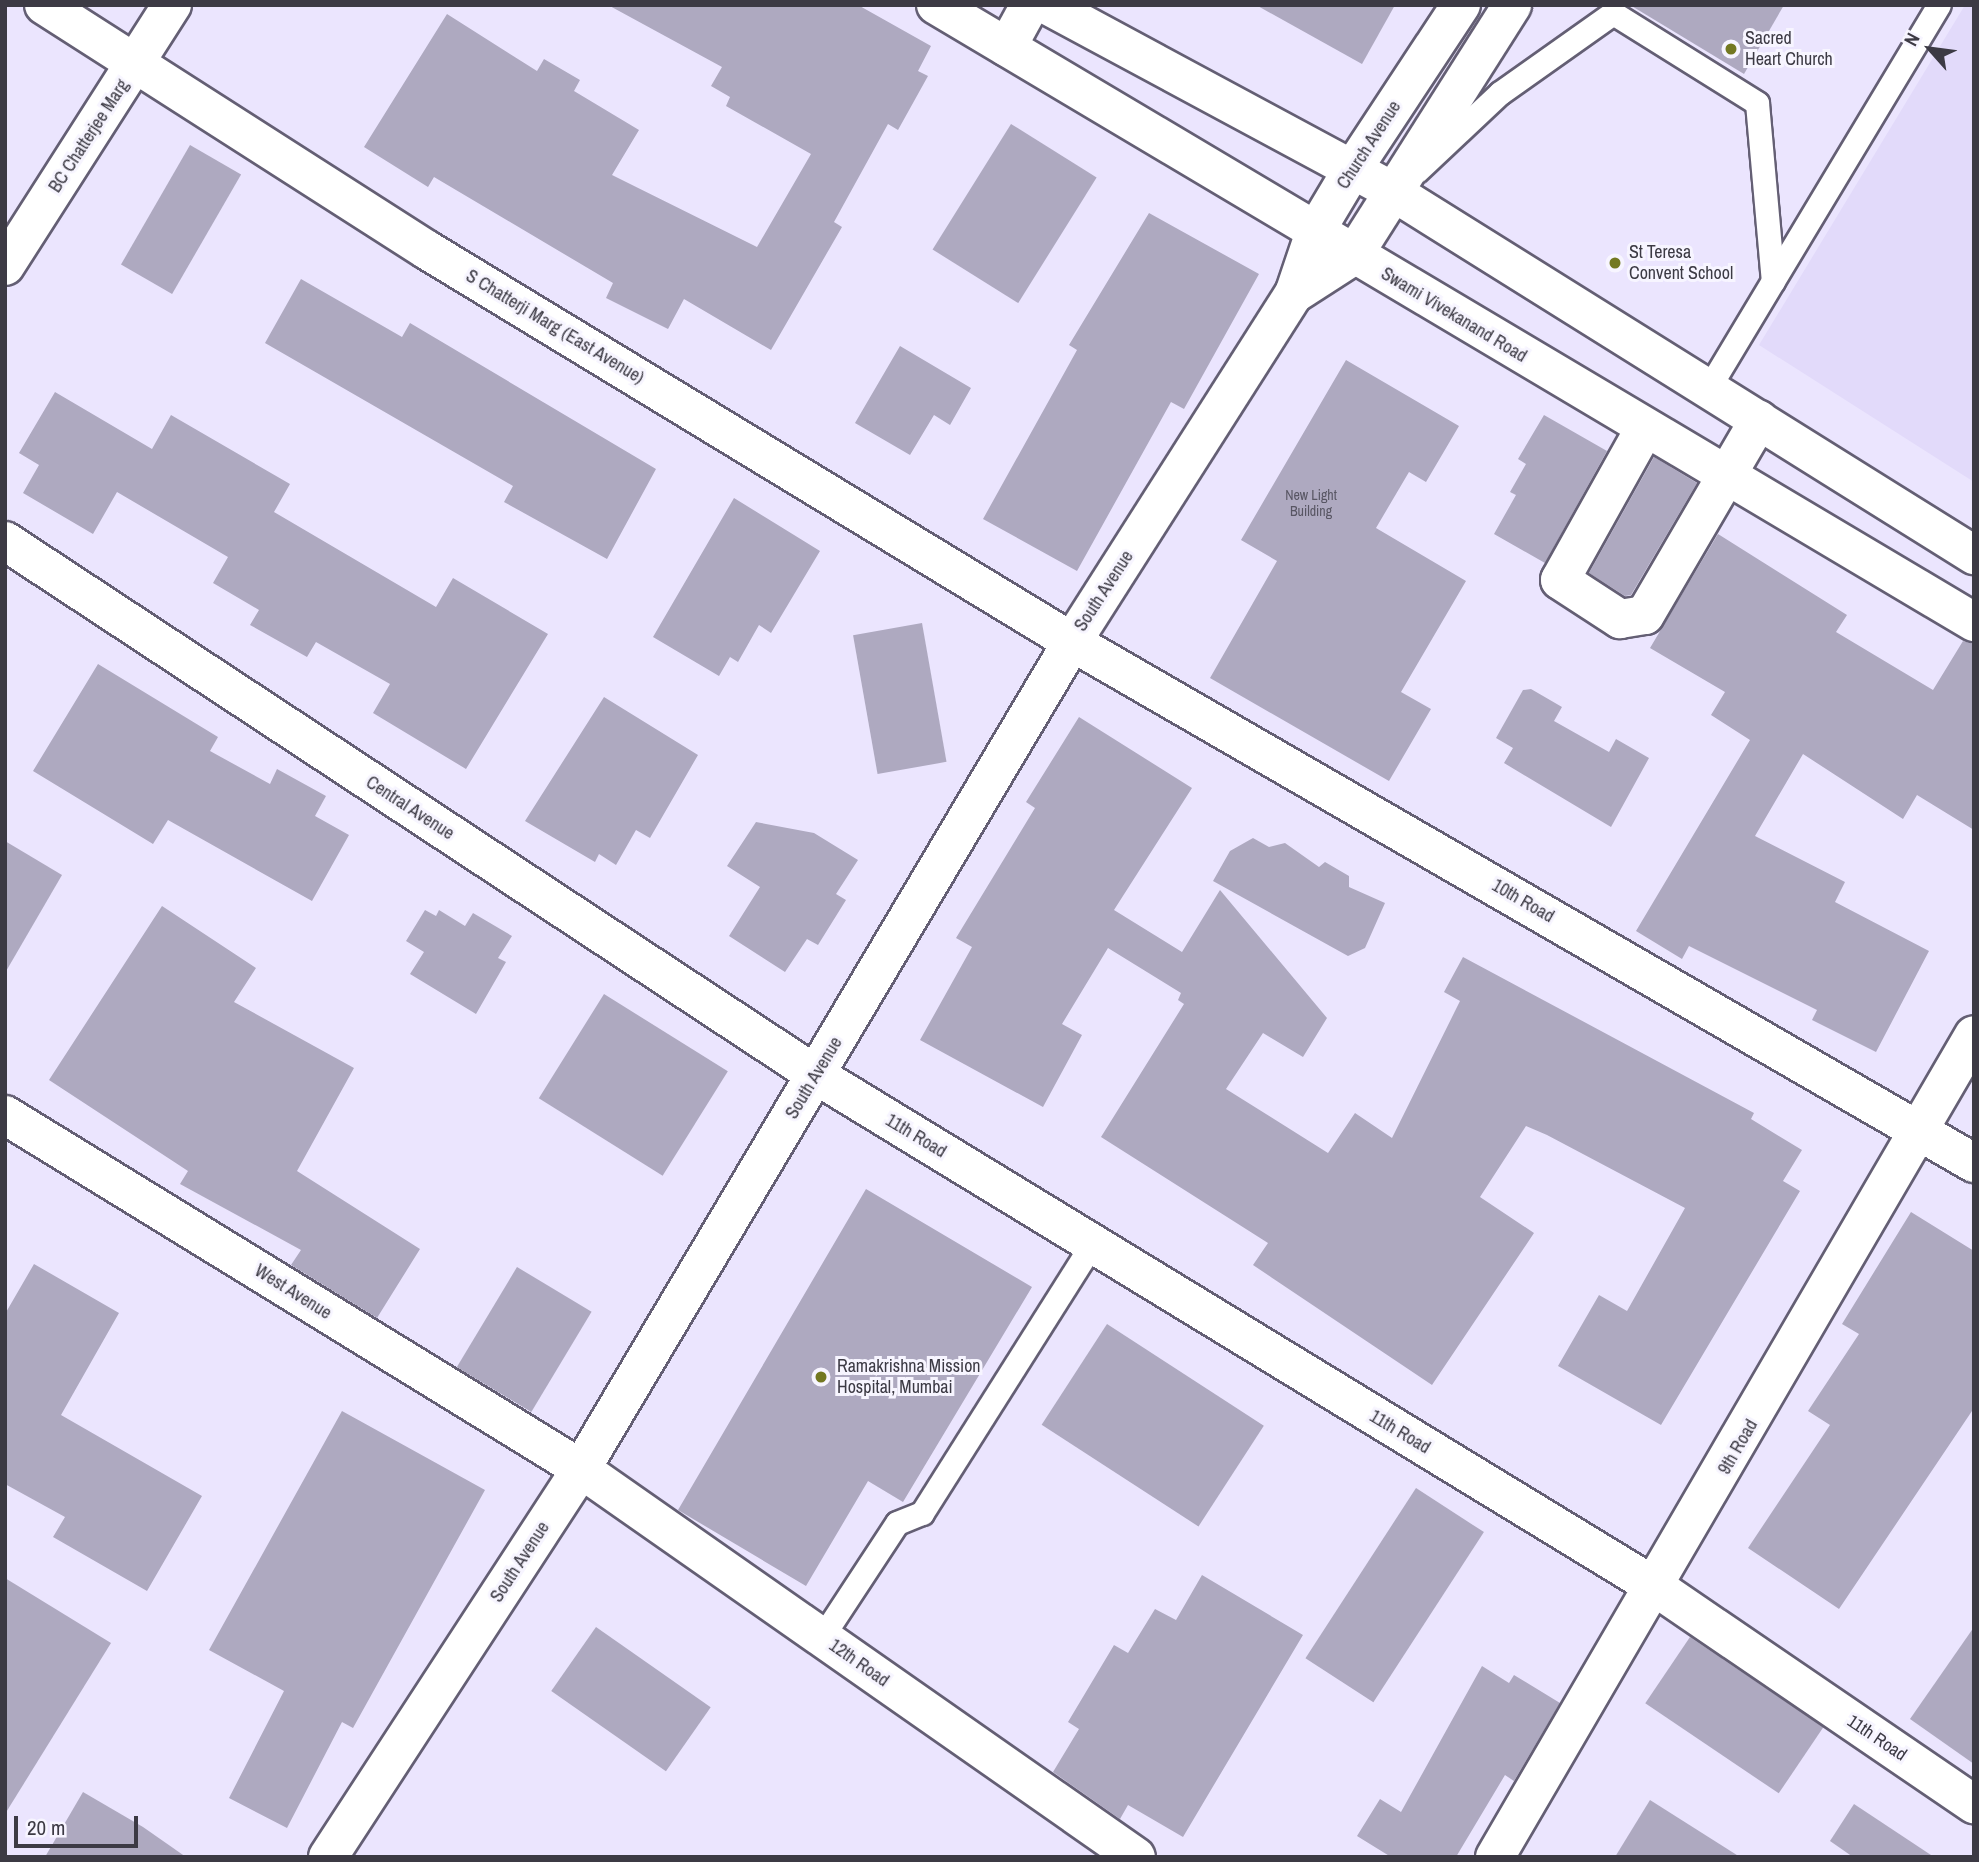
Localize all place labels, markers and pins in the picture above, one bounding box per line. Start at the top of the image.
place label: Sacred Heart Church [1745,28,1833,70]
marker: Sacred Heart Church [1723,41,1739,57]
place label: St Teresa Convent School [1629,242,1733,284]
marker: St Teresa Convent School [1607,255,1623,271]
place label: Ramakrishna Mission Hospital, Mumbai [837,1356,981,1398]
marker: Ramakrishna Mission Hospital, Mumbai [811,1367,831,1387]

